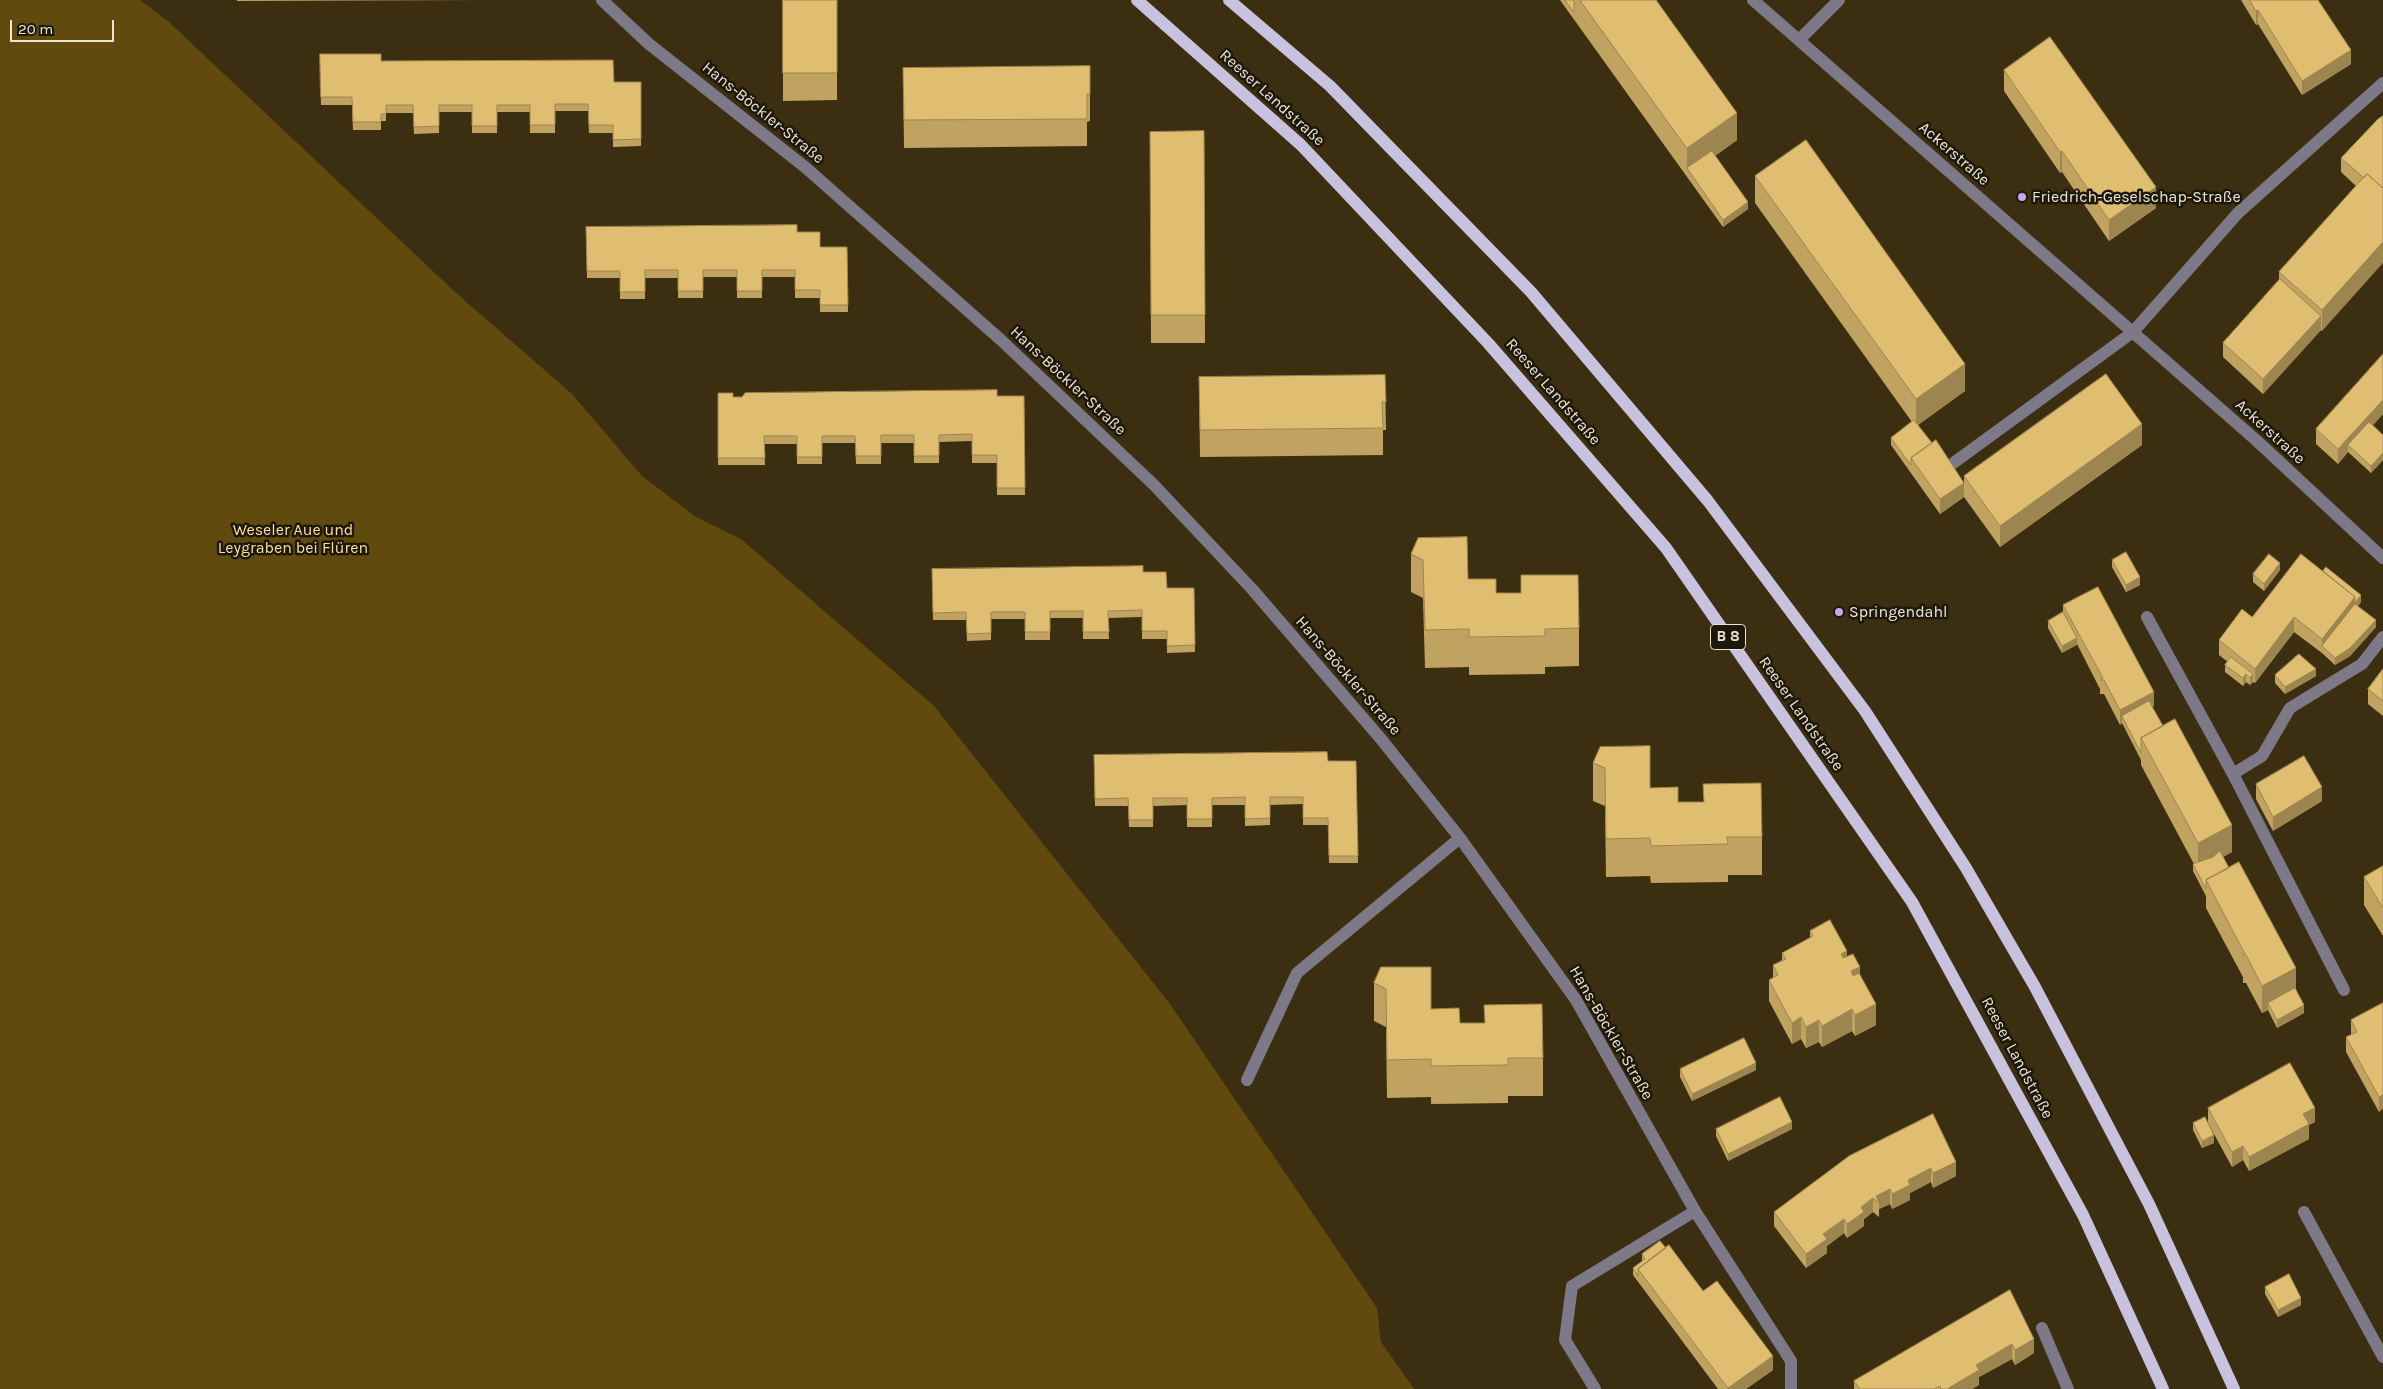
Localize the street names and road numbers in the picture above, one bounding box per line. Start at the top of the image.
street label: Reeser Landstraße [1215,46,1329,150]
street label: Hans-Böckler-Straße [698,58,828,168]
street label: Ackerstraße [1915,118,1993,190]
street label: Hans-Böckler-Straße [1006,322,1130,440]
street label: Reeser Landstraße [1501,335,1605,449]
street label: Ackerstraße [2231,396,2309,468]
street label: Hans-Böckler-Straße [1291,613,1405,739]
road number: B 8 [1710,624,1746,650]
street label: Reeser Landstraße [1754,653,1848,775]
street label: Hans-Böckler-Straße [1565,963,1657,1103]
street label: Reeser Landstraße [1977,994,2057,1122]

